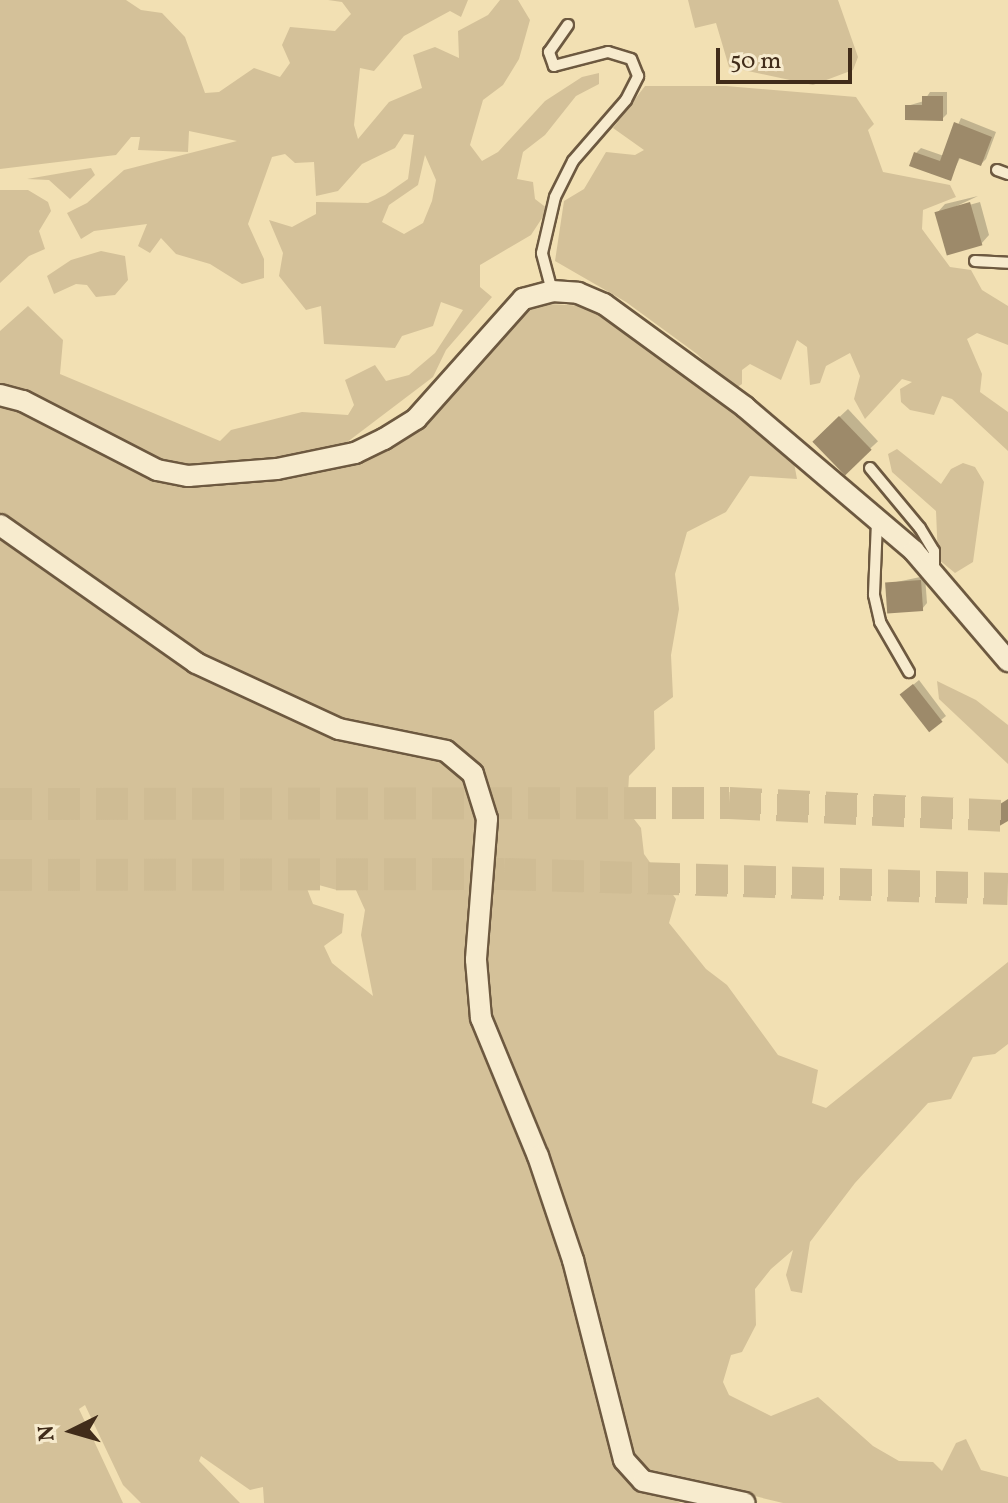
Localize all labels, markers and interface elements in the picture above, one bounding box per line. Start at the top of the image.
scale bar [720,32,856,82]
text: 50 m [730,45,782,79]
north arrow [32,1391,112,1471]
text: N [31,1424,64,1442]

